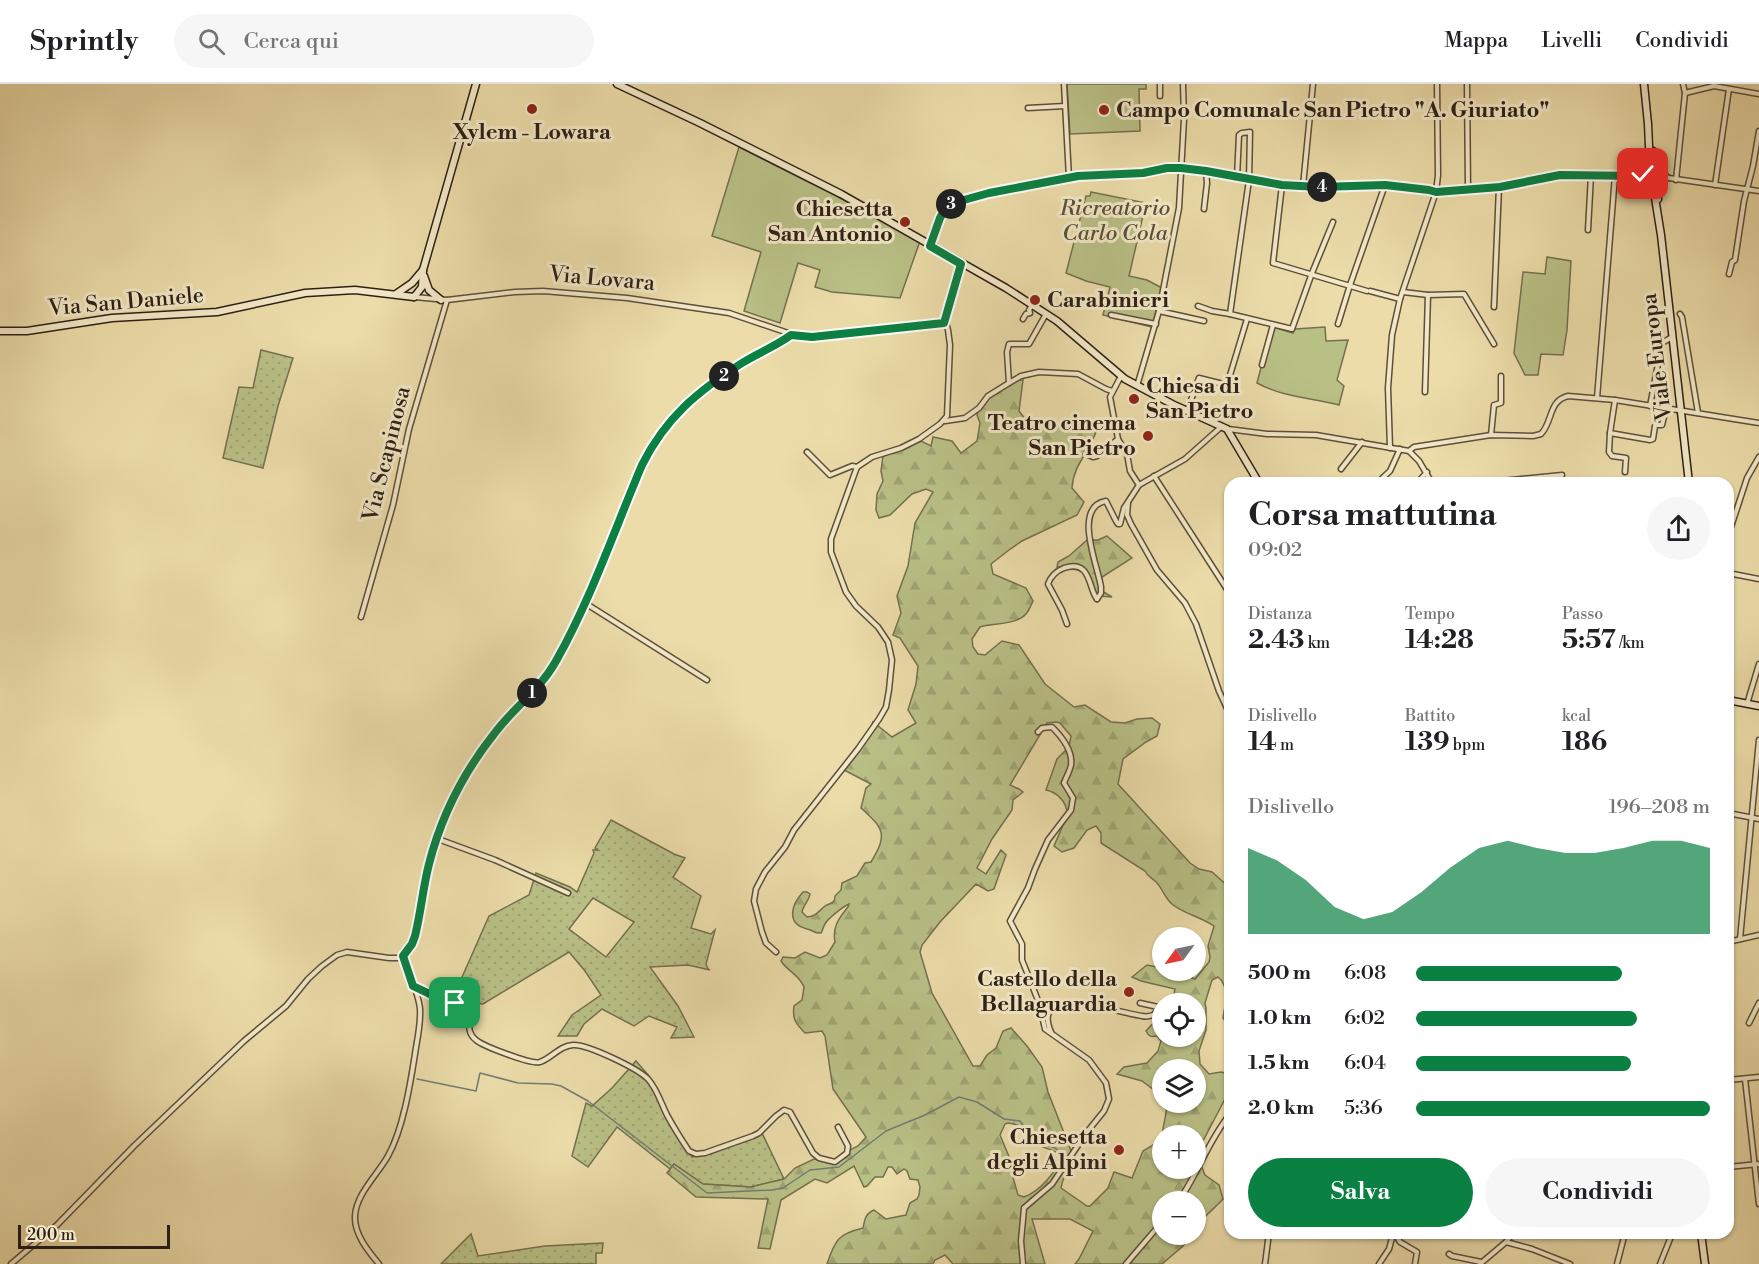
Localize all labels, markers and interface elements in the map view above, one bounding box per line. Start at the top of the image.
search box [174,14,594,68]
text: Sprintly [30,24,138,59]
icon: search [195,25,228,58]
text: Cerca qui [243,28,339,55]
text: Mappa [1444,28,1508,54]
text: Livelli [1541,28,1602,54]
text: Condividi [1635,28,1729,54]
place label: Campo Comunale San Pietro "A. Giuriato" [1116,97,1549,124]
marker: Xylem - Lowara [525,102,539,116]
marker: Campo Comunale San Pietro "A. Giuriato" [1097,103,1111,117]
place label: Xylem - Lowara [452,119,612,146]
pin [1617,148,1668,199]
icon: check [1626,157,1659,190]
pin: 4 [1307,172,1337,202]
text: 4 [1317,177,1327,197]
pin: 3 [936,189,966,219]
text: 3 [946,194,956,214]
park label: Ricreatorio Carlo Cola [1059,195,1170,247]
place label: Chiesetta San Antonio [768,196,894,248]
marker: Chiesetta San Antonio [898,215,912,229]
street label: Via Lovara [547,261,657,297]
street label: Via San Daniele [46,282,205,322]
place label: Carabinieri [1047,287,1169,314]
street label: Viale Europa [1636,291,1678,423]
marker: Carabinieri [1028,293,1042,307]
pin: 2 [709,361,739,391]
text: 2 [719,366,729,386]
place label: Chiesa di San Pietro [1146,373,1253,425]
street label: Via Scapinosa [357,383,417,525]
marker: Chiesa di San Pietro [1127,392,1141,406]
place label: Teatro cinema San Pietro [988,410,1137,462]
marker: Teatro cinema San Pietro [1141,429,1155,443]
text: Corsa mattutina [1248,495,1497,536]
button: share [1647,497,1710,560]
text: 09:02 [1248,538,1302,563]
text: Distanza [1248,604,1312,624]
text: Tempo [1405,604,1455,624]
text: Passo [1562,604,1603,624]
text: 2.43 [1248,624,1304,656]
text: 14:28 [1405,624,1474,656]
text: 5:57 [1562,624,1616,656]
text: km [1304,633,1330,653]
text: /km [1616,633,1645,653]
pin: 1 [517,678,547,708]
text: 1 [528,683,536,703]
text: Dislivello [1248,706,1317,726]
text: Battito [1405,706,1455,726]
text: kcal [1562,706,1591,726]
text: 14 [1248,726,1277,758]
text: 139 [1405,726,1450,758]
text: 186 [1562,726,1607,758]
text: m [1277,735,1294,755]
text: bpm [1450,735,1485,755]
text: Dislivello [1248,795,1334,820]
text: 196–208 m [1609,795,1710,820]
north arrow [1152,927,1206,981]
map controls [1152,927,1206,1245]
text: 500 m [1248,961,1311,986]
text: 6:08 [1344,961,1386,986]
place label: Castello della Bellaguardia [977,966,1118,1018]
pin [429,977,480,1028]
marker: Castello della Bellaguardia [1122,985,1136,999]
icon: arrive [438,986,471,1019]
button: locate [1152,993,1206,1047]
text: 1.0 km [1248,1006,1312,1031]
text: 6:02 [1344,1006,1385,1031]
text: 1.5 km [1248,1051,1309,1076]
text: 6:04 [1344,1051,1386,1076]
button: layers [1152,1059,1206,1113]
text: 2.0 km [1248,1096,1314,1121]
text: 5:36 [1344,1096,1383,1121]
place label: Chiesetta degli Alpini [987,1124,1108,1176]
button: + [1152,1125,1206,1179]
marker: Chiesetta degli Alpini [1112,1143,1126,1157]
button: Salva [1248,1158,1473,1227]
button: Condividi [1485,1158,1710,1227]
button: − [1152,1191,1206,1245]
scale bar [18,1222,170,1250]
text: 200 m [27,1225,75,1245]

